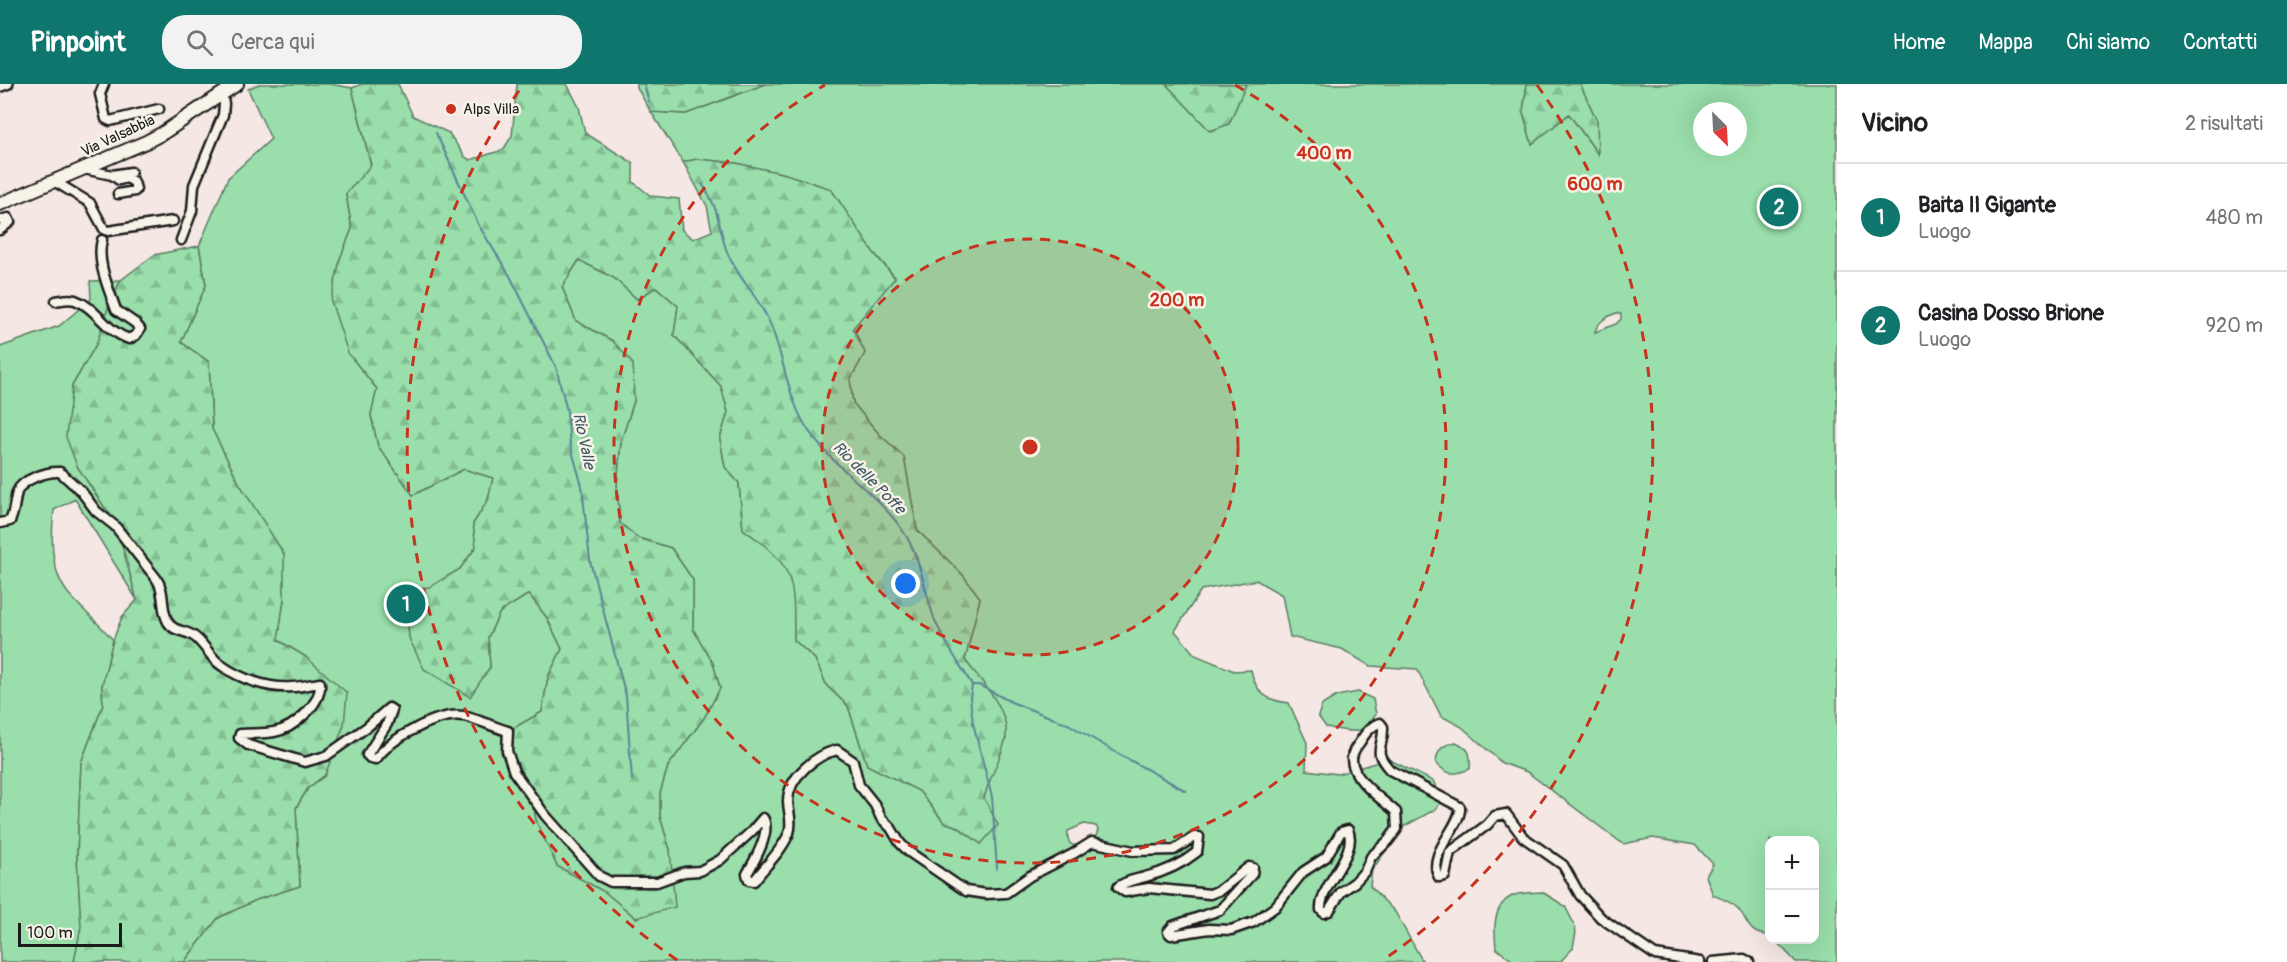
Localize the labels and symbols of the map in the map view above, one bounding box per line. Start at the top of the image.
place label: Alps Villa [463,100,519,119]
marker: Alps Villa [444,102,458,116]
north arrow [1693,102,1747,156]
street label: Via Valsabbia [78,111,158,161]
text: 400 m [1297,142,1351,165]
text: 600 m [1568,173,1622,196]
pin: 2 [1760,184,1798,230]
text: 200 m [1150,289,1204,312]
water label: Rio Valle [568,411,600,473]
water label: Rio delle Poffe [828,437,911,520]
centre of rings [1020,437,1040,457]
your location [891,569,920,598]
pin: 1 [386,582,426,626]
scale bar [18,920,122,948]

